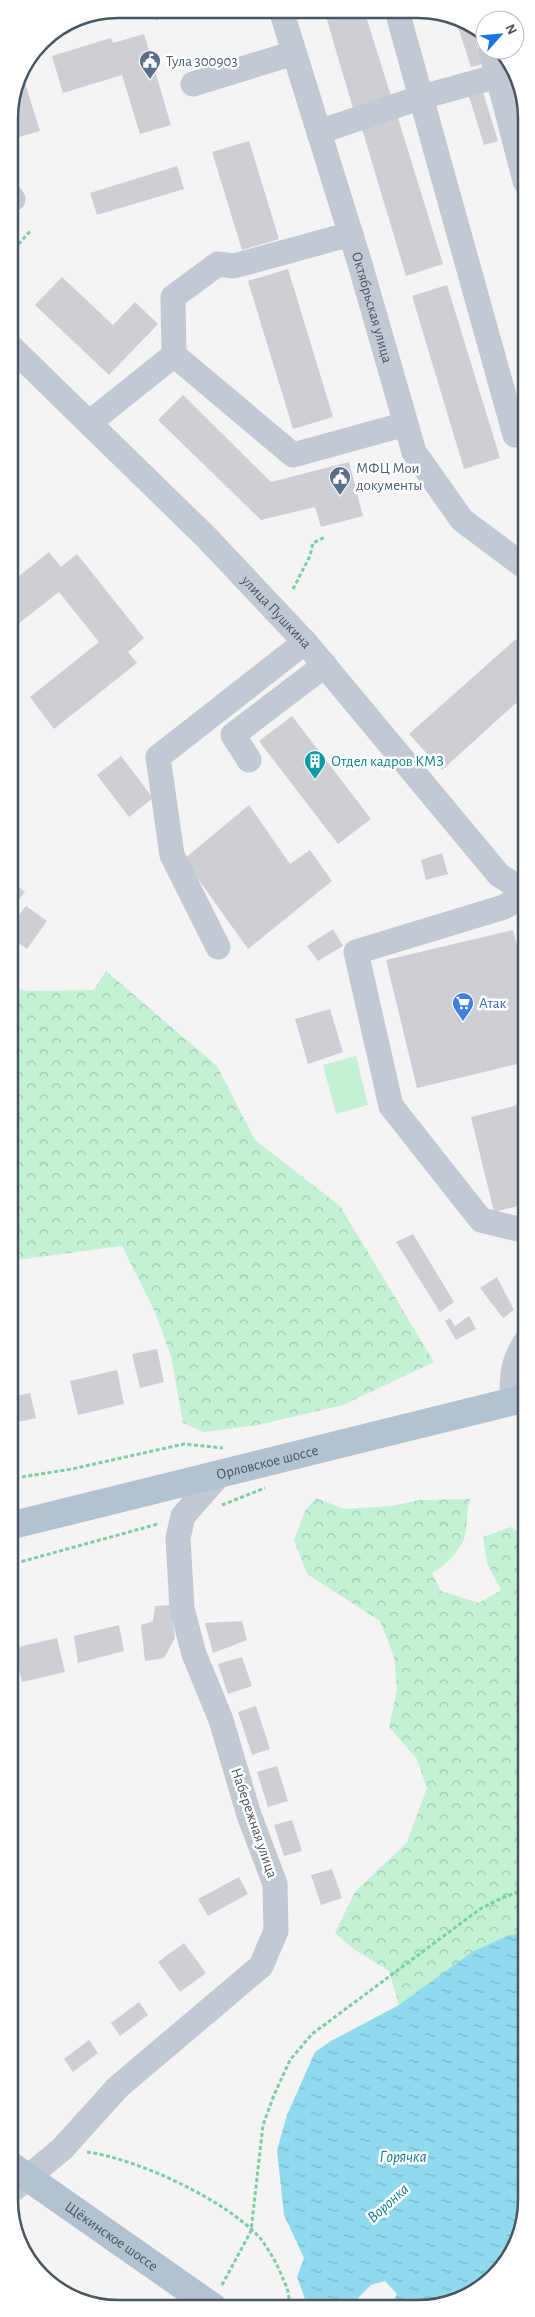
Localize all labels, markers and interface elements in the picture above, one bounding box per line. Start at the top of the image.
north arrow [475,10,525,60]
text: N [502,22,519,37]
public building icon: Тула 300903 [138,49,162,80]
place label: Тула 300903 [166,54,238,69]
street label: Октябрьская улица [349,250,396,365]
place label: МФЦ Мои документы [356,461,423,493]
public building icon: МФЦ Мои документы [328,465,352,496]
street label: улица Пушкина [238,572,315,651]
building icon: Отдел кадров КМЗ [303,749,327,780]
place label: Отдел кадров КМЗ [331,754,444,769]
supermarket icon: Атак [451,991,475,1022]
place label: Атак [479,996,507,1011]
street label: Орловское шоссе [215,1442,320,1482]
street label: Набережная улица [228,1766,280,1880]
water label: Горячка [379,2149,427,2166]
water label: Воронка [364,2181,412,2226]
street label: Щёкинское шоссе [62,2198,161,2274]

